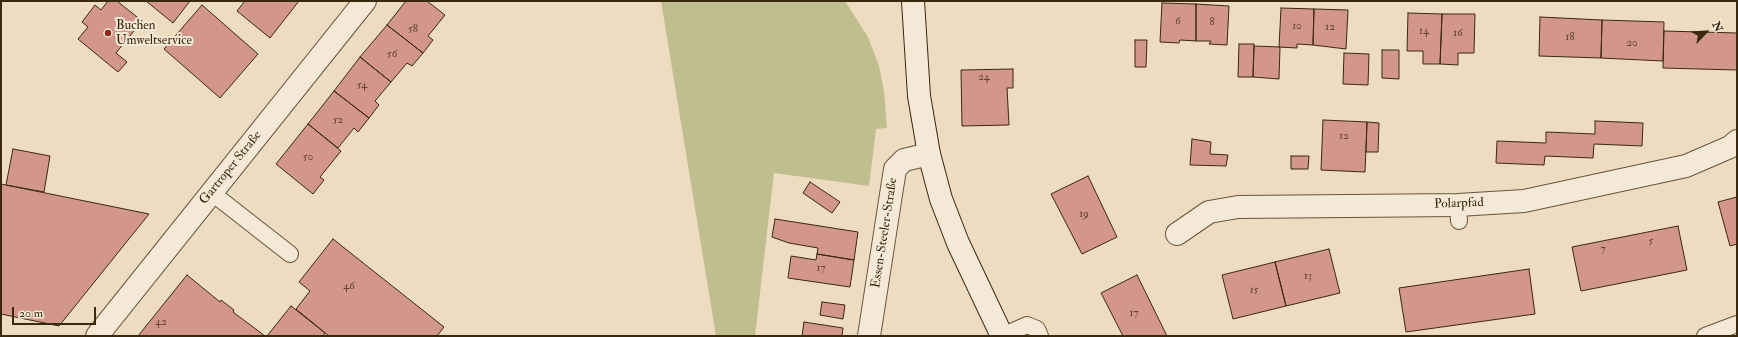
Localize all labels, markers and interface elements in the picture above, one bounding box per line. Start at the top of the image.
north arrow [1686,12,1726,52]
house number: 6 [1175,15,1181,29]
house number: 8 [1209,16,1215,30]
place label: Buchen Umweltservice [116,18,192,49]
text: N [1709,19,1725,34]
house number: 10 [1292,20,1302,34]
house number: 12 [1325,21,1335,35]
house number: 58 [408,23,418,37]
house number: 14 [1419,25,1429,39]
house number: 16 [1453,27,1463,41]
marker: Buchen Umweltservice [103,28,113,38]
house number: 18 [1565,31,1575,45]
house number: 20 [1626,37,1638,51]
house number: 56 [387,48,397,62]
house number: 24 [978,71,990,85]
house number: 54 [357,79,367,93]
house number: 52 [333,114,343,128]
street label: Gartroper Straße [197,128,265,208]
house number: 12 [1339,130,1349,144]
house number: 50 [303,151,313,165]
street label: Essen-Steeler-Straße [869,177,901,289]
street label: Polarpfad [1434,195,1484,213]
house number: 19 [1079,208,1089,222]
house number: 5 [1649,235,1653,249]
house number: 7 [1600,243,1606,257]
house number: 17 [817,262,825,276]
house number: 13 [1304,270,1312,284]
house number: 46 [343,280,355,294]
house number: 15 [1250,284,1258,298]
scale bar [14,299,98,325]
text: 20 m [19,306,43,321]
house number: 17 [1130,307,1138,321]
house number: 42 [155,316,167,330]

